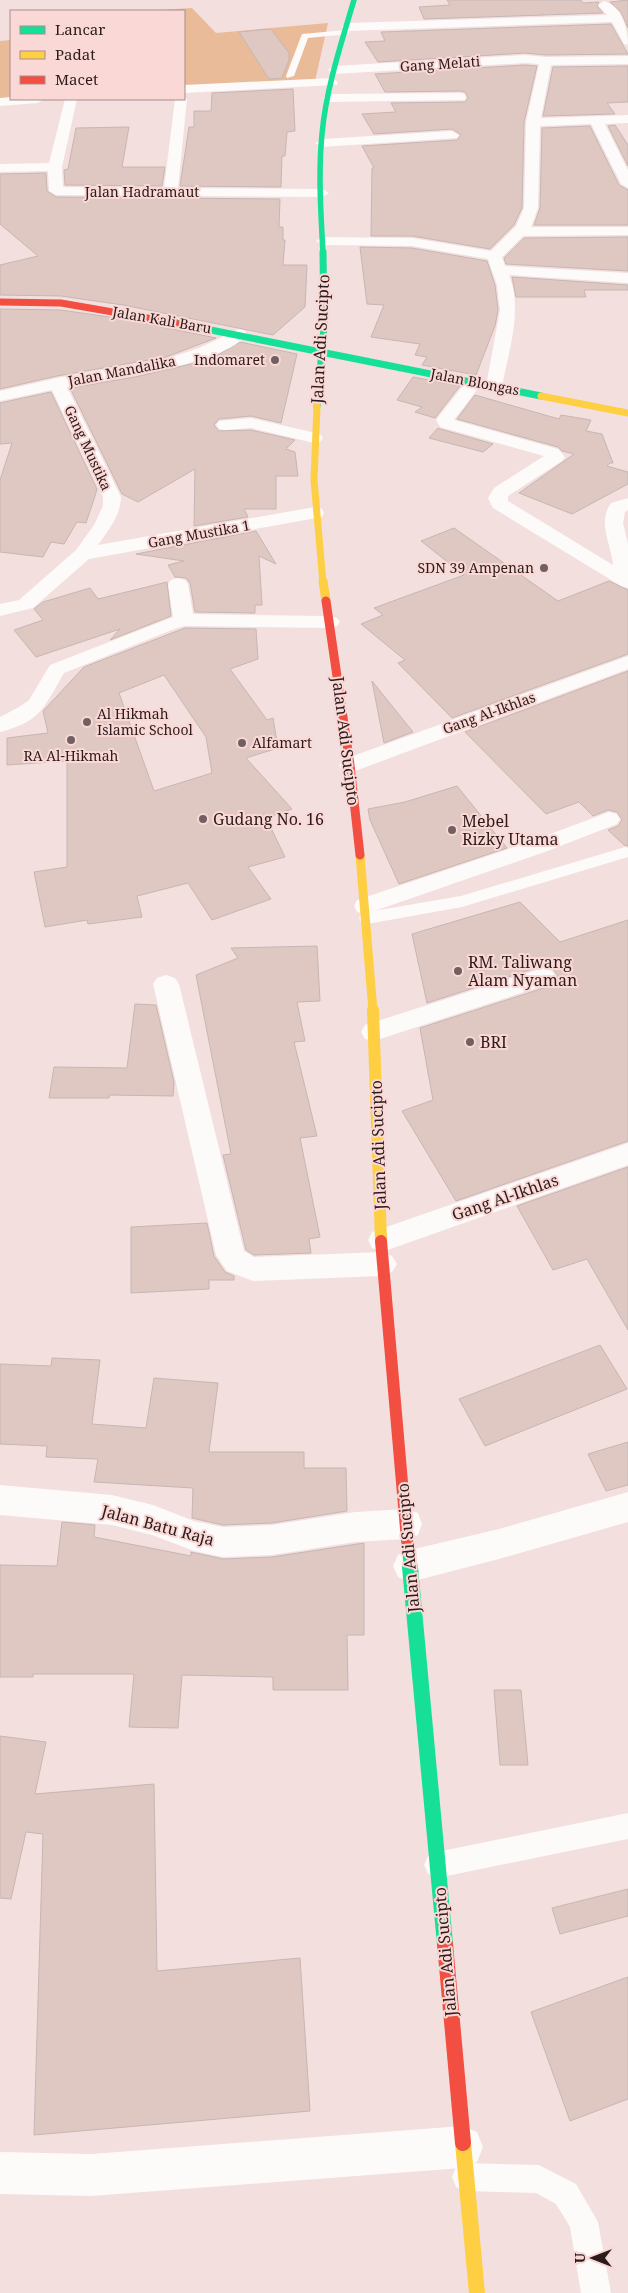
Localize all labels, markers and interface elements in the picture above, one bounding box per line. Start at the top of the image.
legend [10,10,185,100]
text: Lancar [55,19,105,39]
text: Padat [55,44,95,64]
street label: Gang Melati [399,51,481,76]
text: Macet [55,69,98,89]
street label: Jalan Hadramaut [84,182,199,201]
street label: Jalan Adi Sucipto [306,274,334,405]
street label: Jalan Kali Baru [110,301,213,338]
place label: Indomaret [194,350,265,369]
street label: Jalan Mandalika [66,351,177,390]
marker: Indomaret [269,354,281,366]
street label: Jalan Blongas [428,363,521,399]
street label: Gang Mustika [60,402,117,494]
street label: Gang Mustika 1 [146,515,251,552]
place label: SDN 39 Ampenan [417,558,534,577]
marker: SDN 39 Ampenan [538,562,550,574]
street label: Jalan Adi Sucipto [327,674,365,807]
street label: Gang Al-Ikhlas [440,687,538,738]
place label: Al Hikmah Islamic School [97,704,193,739]
marker: Al Hikmah Islamic School [81,716,93,728]
place label: Alfamart [252,733,312,752]
marker: RA Al-Hikmah [65,734,77,746]
marker: Alfamart [236,737,248,749]
place label: RA Al-Hikmah [23,746,119,765]
place label: Gudang No. 16 [213,808,324,830]
place label: Mebel Rizky Utama [462,810,559,850]
marker: Gudang No. 16 [197,813,209,825]
marker: Mebel Rizky Utama [446,824,458,836]
place label: RM. Taliwang Alam Nyaman [468,951,577,991]
marker: RM. Taliwang Alam Nyaman [452,965,464,977]
place label: BRI [480,1031,507,1053]
marker: BRI [464,1036,476,1048]
street label: Jalan Adi Sucipto [365,1080,391,1211]
street label: Gang Al-Ikhlas [449,1168,561,1226]
street label: Jalan Adi Sucipto [391,1482,425,1615]
street label: Jalan Batu Raja [98,1499,217,1551]
street label: Jalan Adi Sucipto [428,1886,462,2019]
north arrow [568,2233,618,2283]
text: U [570,2252,589,2263]

